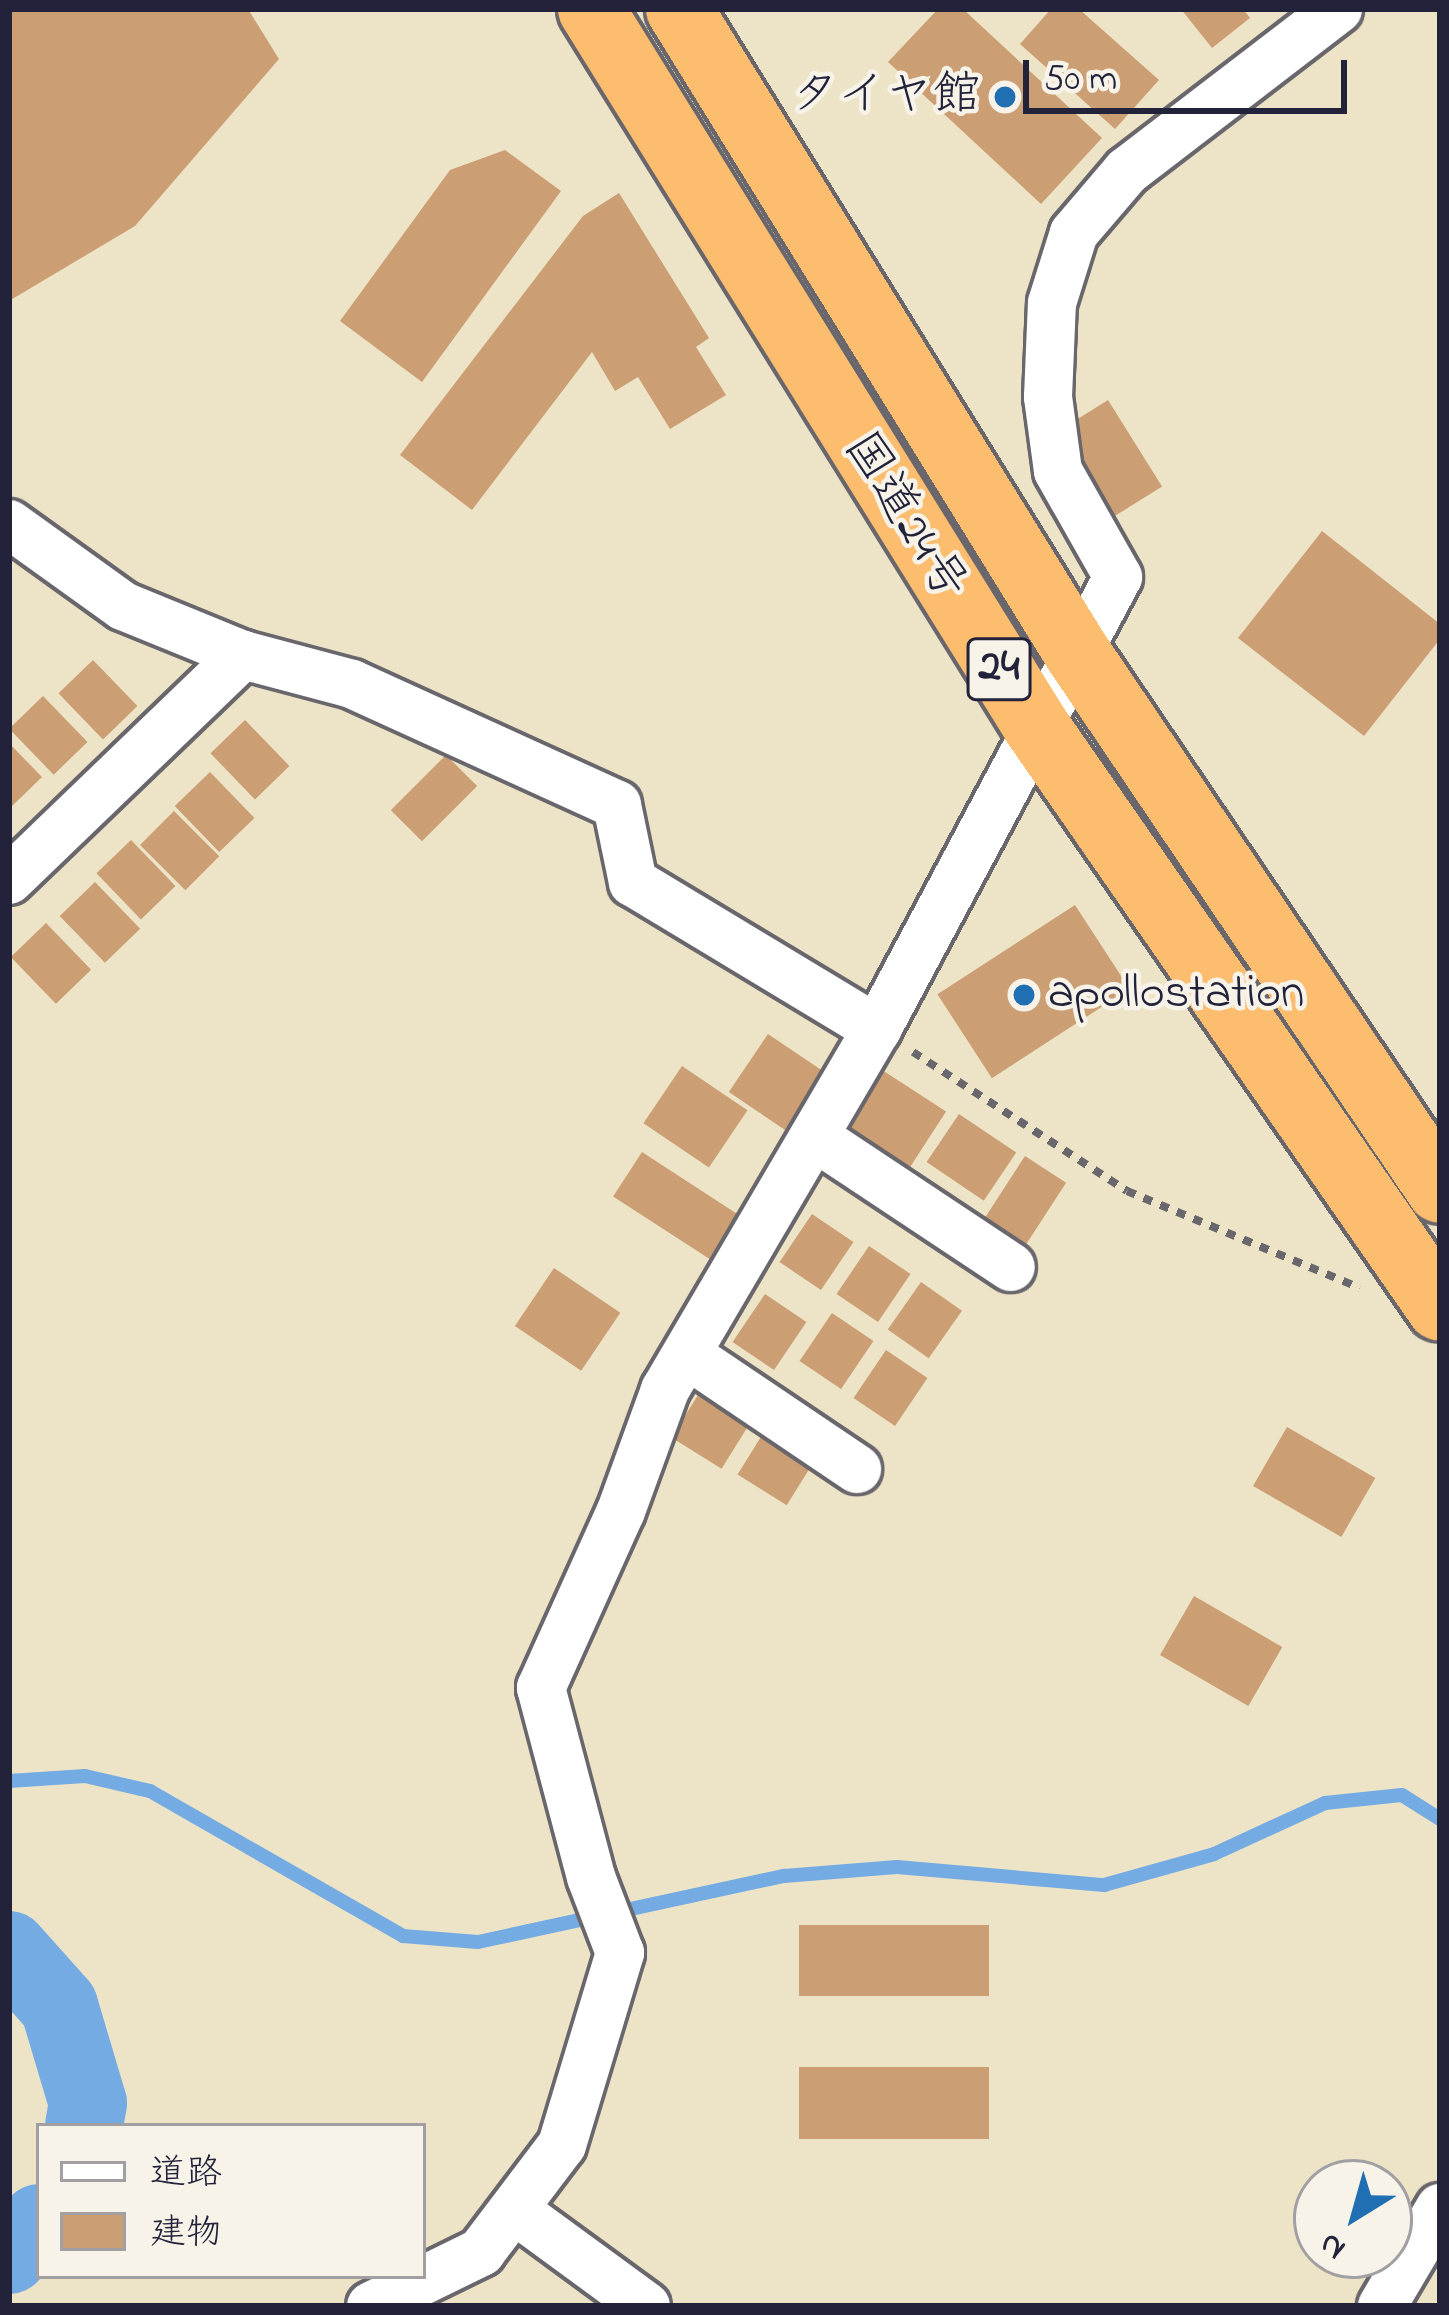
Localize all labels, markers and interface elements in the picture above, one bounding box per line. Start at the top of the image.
scale bar [1029,36,1353,110]
text: 50 m [1044,54,1117,107]
place label: タイヤ館 [789,68,981,126]
marker: タイヤ館 [992,84,1018,110]
street label: 国道24号 [830,422,978,612]
road number: 24 [966,630,1032,708]
place label: apollostation [1048,966,1305,1024]
marker: apollostation [1011,982,1037,1008]
legend [36,2123,426,2279]
text: 道路 [150,2148,222,2201]
north arrow [1293,2159,1413,2279]
text: 建物 [150,2208,222,2261]
text: N [1310,2219,1356,2271]

